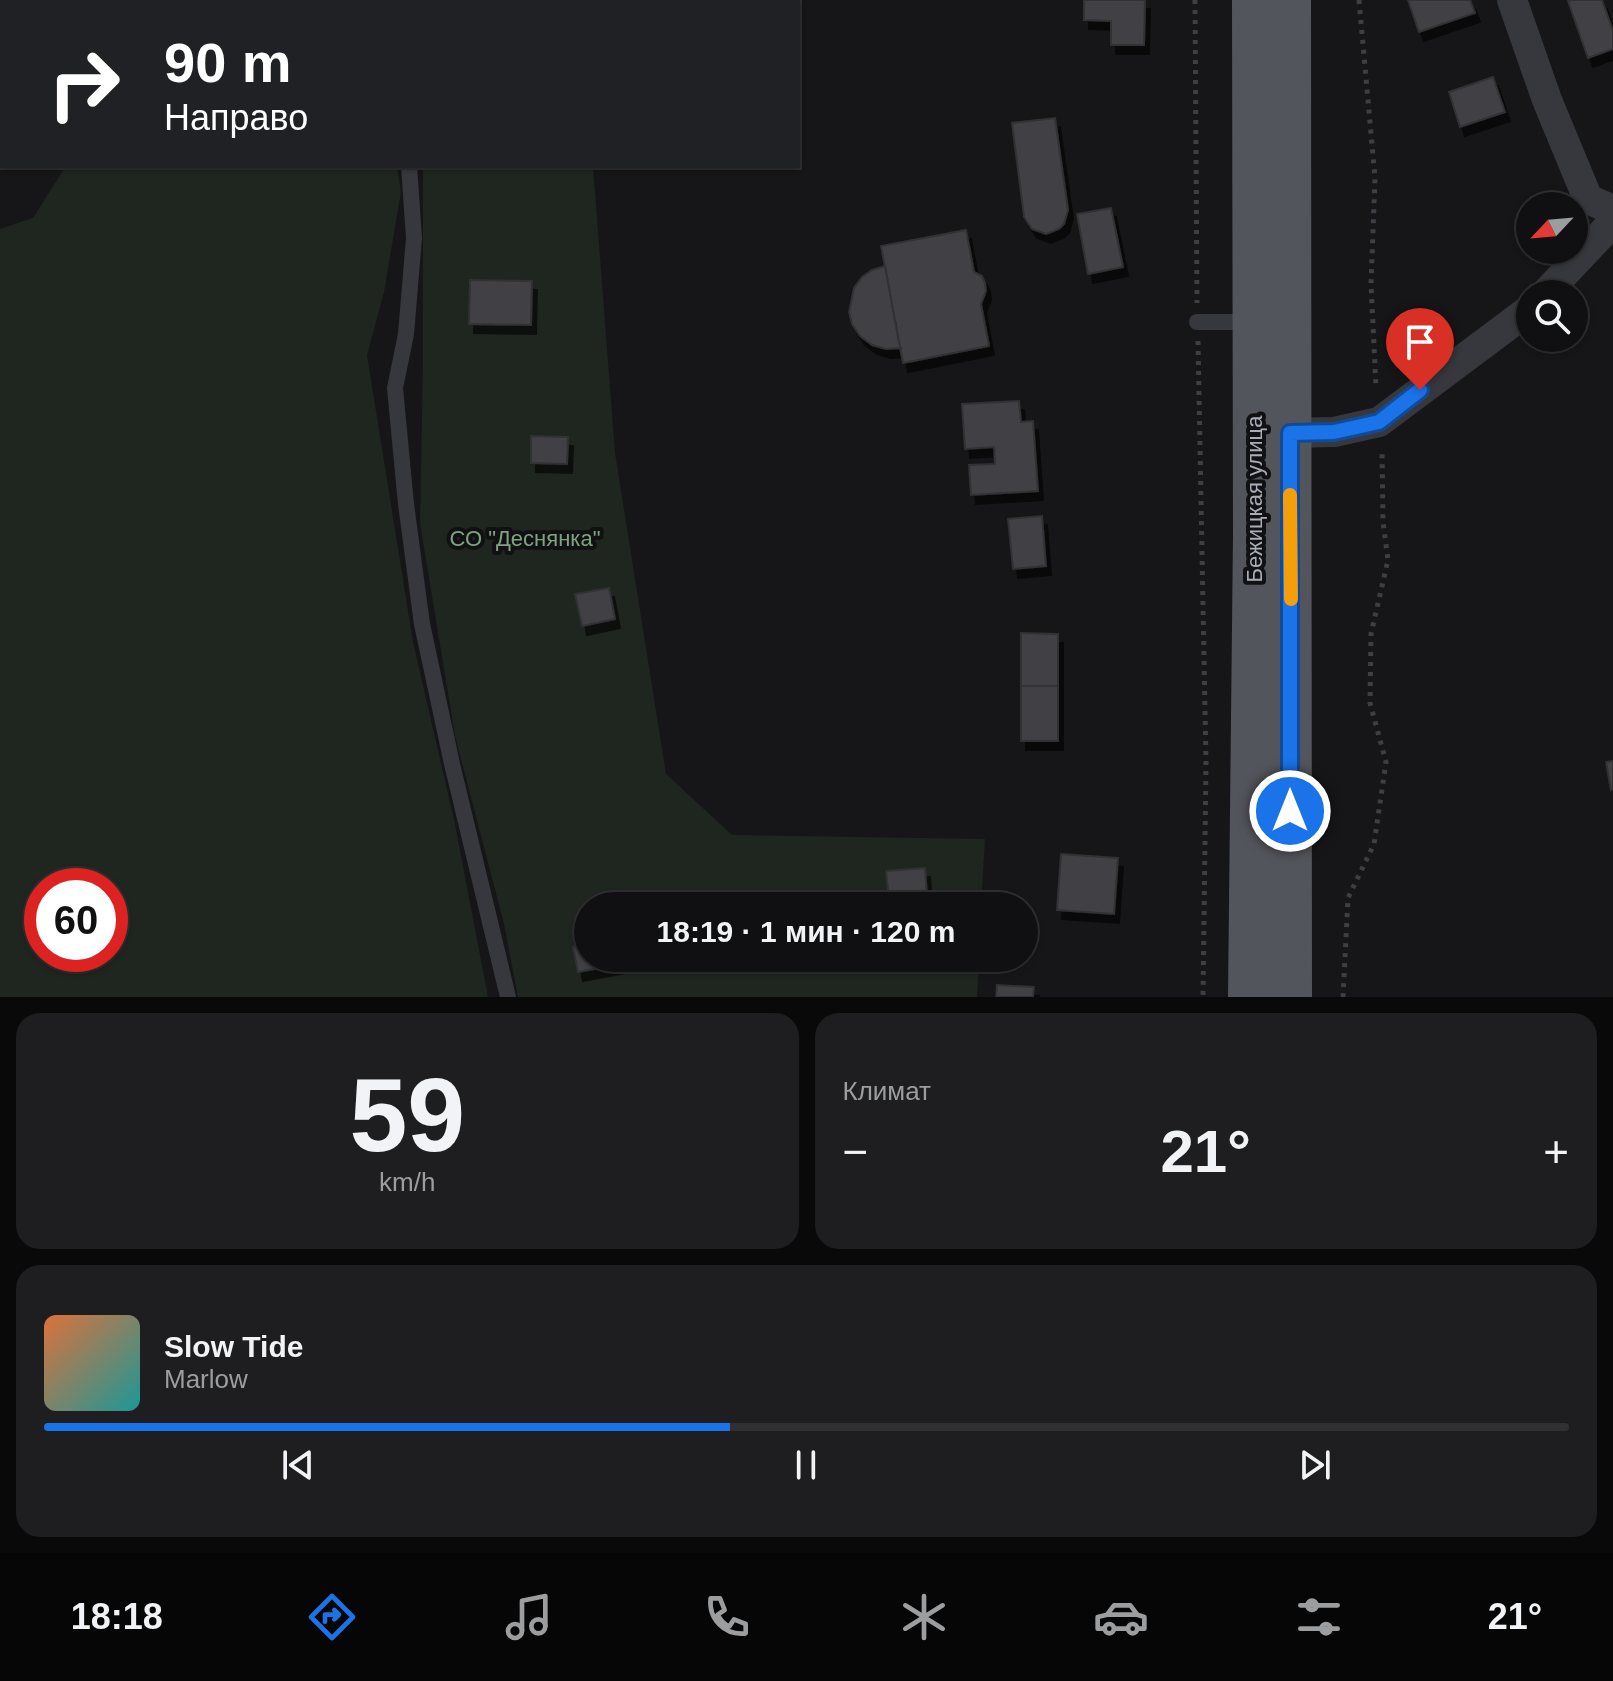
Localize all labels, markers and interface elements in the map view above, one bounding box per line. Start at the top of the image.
text: 90 m [164,31,292,94]
icon: right [32,32,136,136]
text: Направо [164,97,308,138]
north arrow [1516,192,1588,264]
map controls [1516,192,1588,352]
button: search [1516,280,1588,352]
pin [1386,308,1454,390]
icon: arrive [1398,320,1442,364]
street label: Бежицкая улица [1242,415,1267,582]
park label: СО "Деснянка" [450,526,600,551]
position arrow [1248,769,1332,853]
speed limit sign: 60 [24,868,128,972]
text: 18:19 · 1 мин · 120 m [657,915,955,948]
text: 59 [349,1057,465,1173]
text: Климат [843,1076,931,1106]
text: 21° [1160,1118,1251,1185]
text: − [843,1127,868,1176]
text: + [1543,1127,1569,1176]
text: km/h [379,1167,435,1197]
text: Slow Tide [164,1330,303,1363]
text: Marlow [164,1364,248,1394]
icon: previous [276,1443,320,1487]
icon: pause [784,1443,828,1487]
icon: next [1293,1443,1337,1487]
icon: directions [304,1589,360,1645]
icon: music [501,1589,557,1645]
icon: phone [699,1589,755,1645]
icon: climate [896,1589,952,1645]
icon: car [1093,1589,1149,1645]
icon: filters [1291,1589,1347,1645]
text: 18:18 [71,1596,163,1637]
text: 21° [1488,1596,1542,1637]

